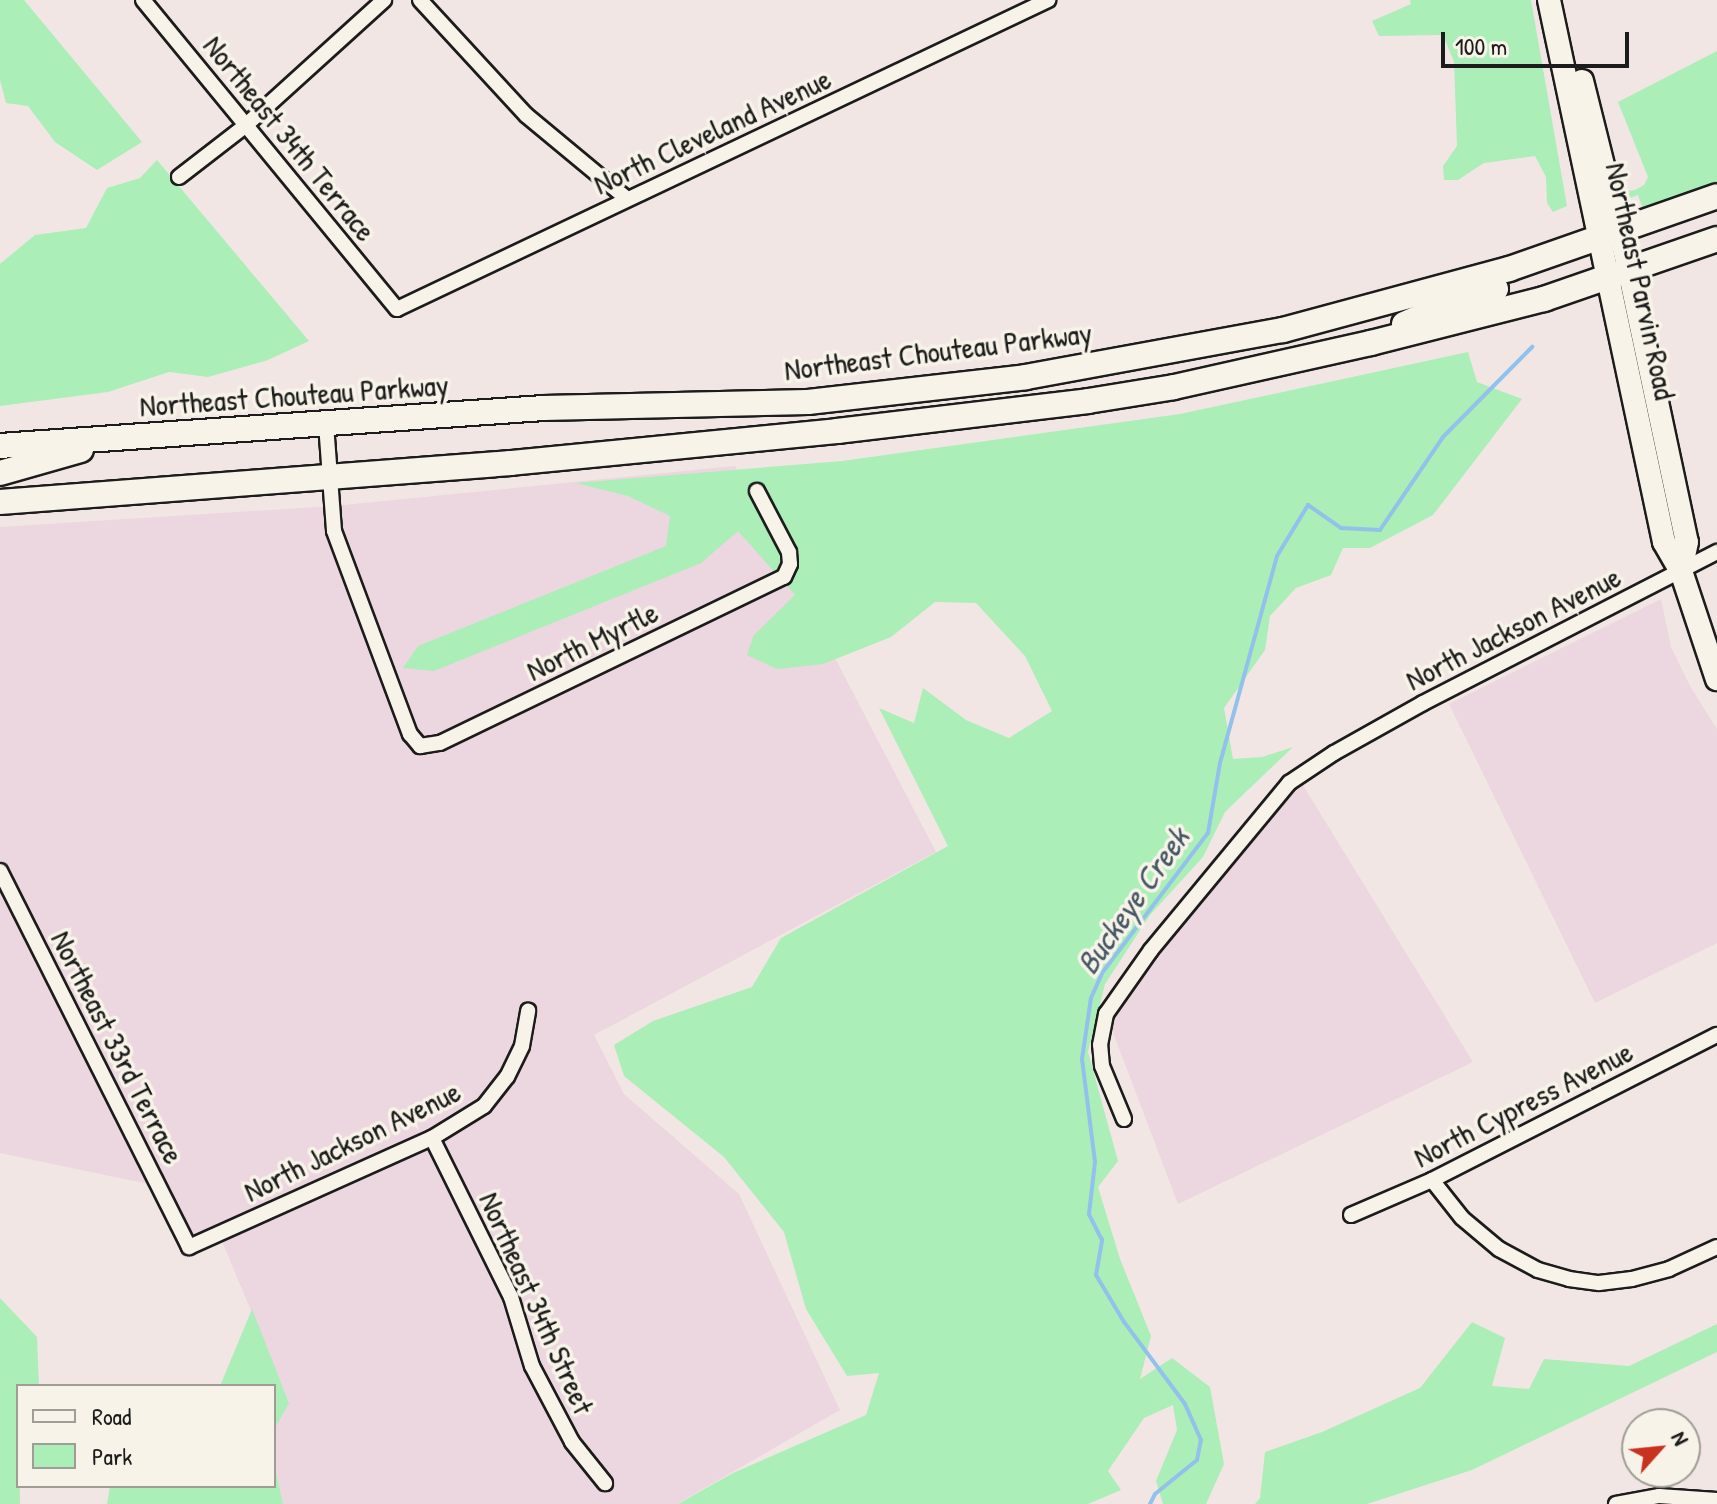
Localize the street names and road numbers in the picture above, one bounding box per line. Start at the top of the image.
street label: Northeast 34th Terrace [196,28,384,248]
street label: North Cleveland Avenue [588,60,836,202]
street label: Northeast Parvin Road [1598,159,1684,403]
street label: Northeast Chouteau Parkway [782,314,1094,388]
street label: Northeast Chouteau Parkway [138,366,450,424]
street label: North Jackson Avenue [1399,558,1627,698]
street label: North Myrtle [520,594,664,688]
street label: Northeast 33rd Terrace [44,925,192,1169]
street label: North Cypress Avenue [1407,1033,1639,1175]
street label: North Jackson Avenue [238,1073,466,1209]
street label: Northeast 34th Street [472,1186,602,1420]

